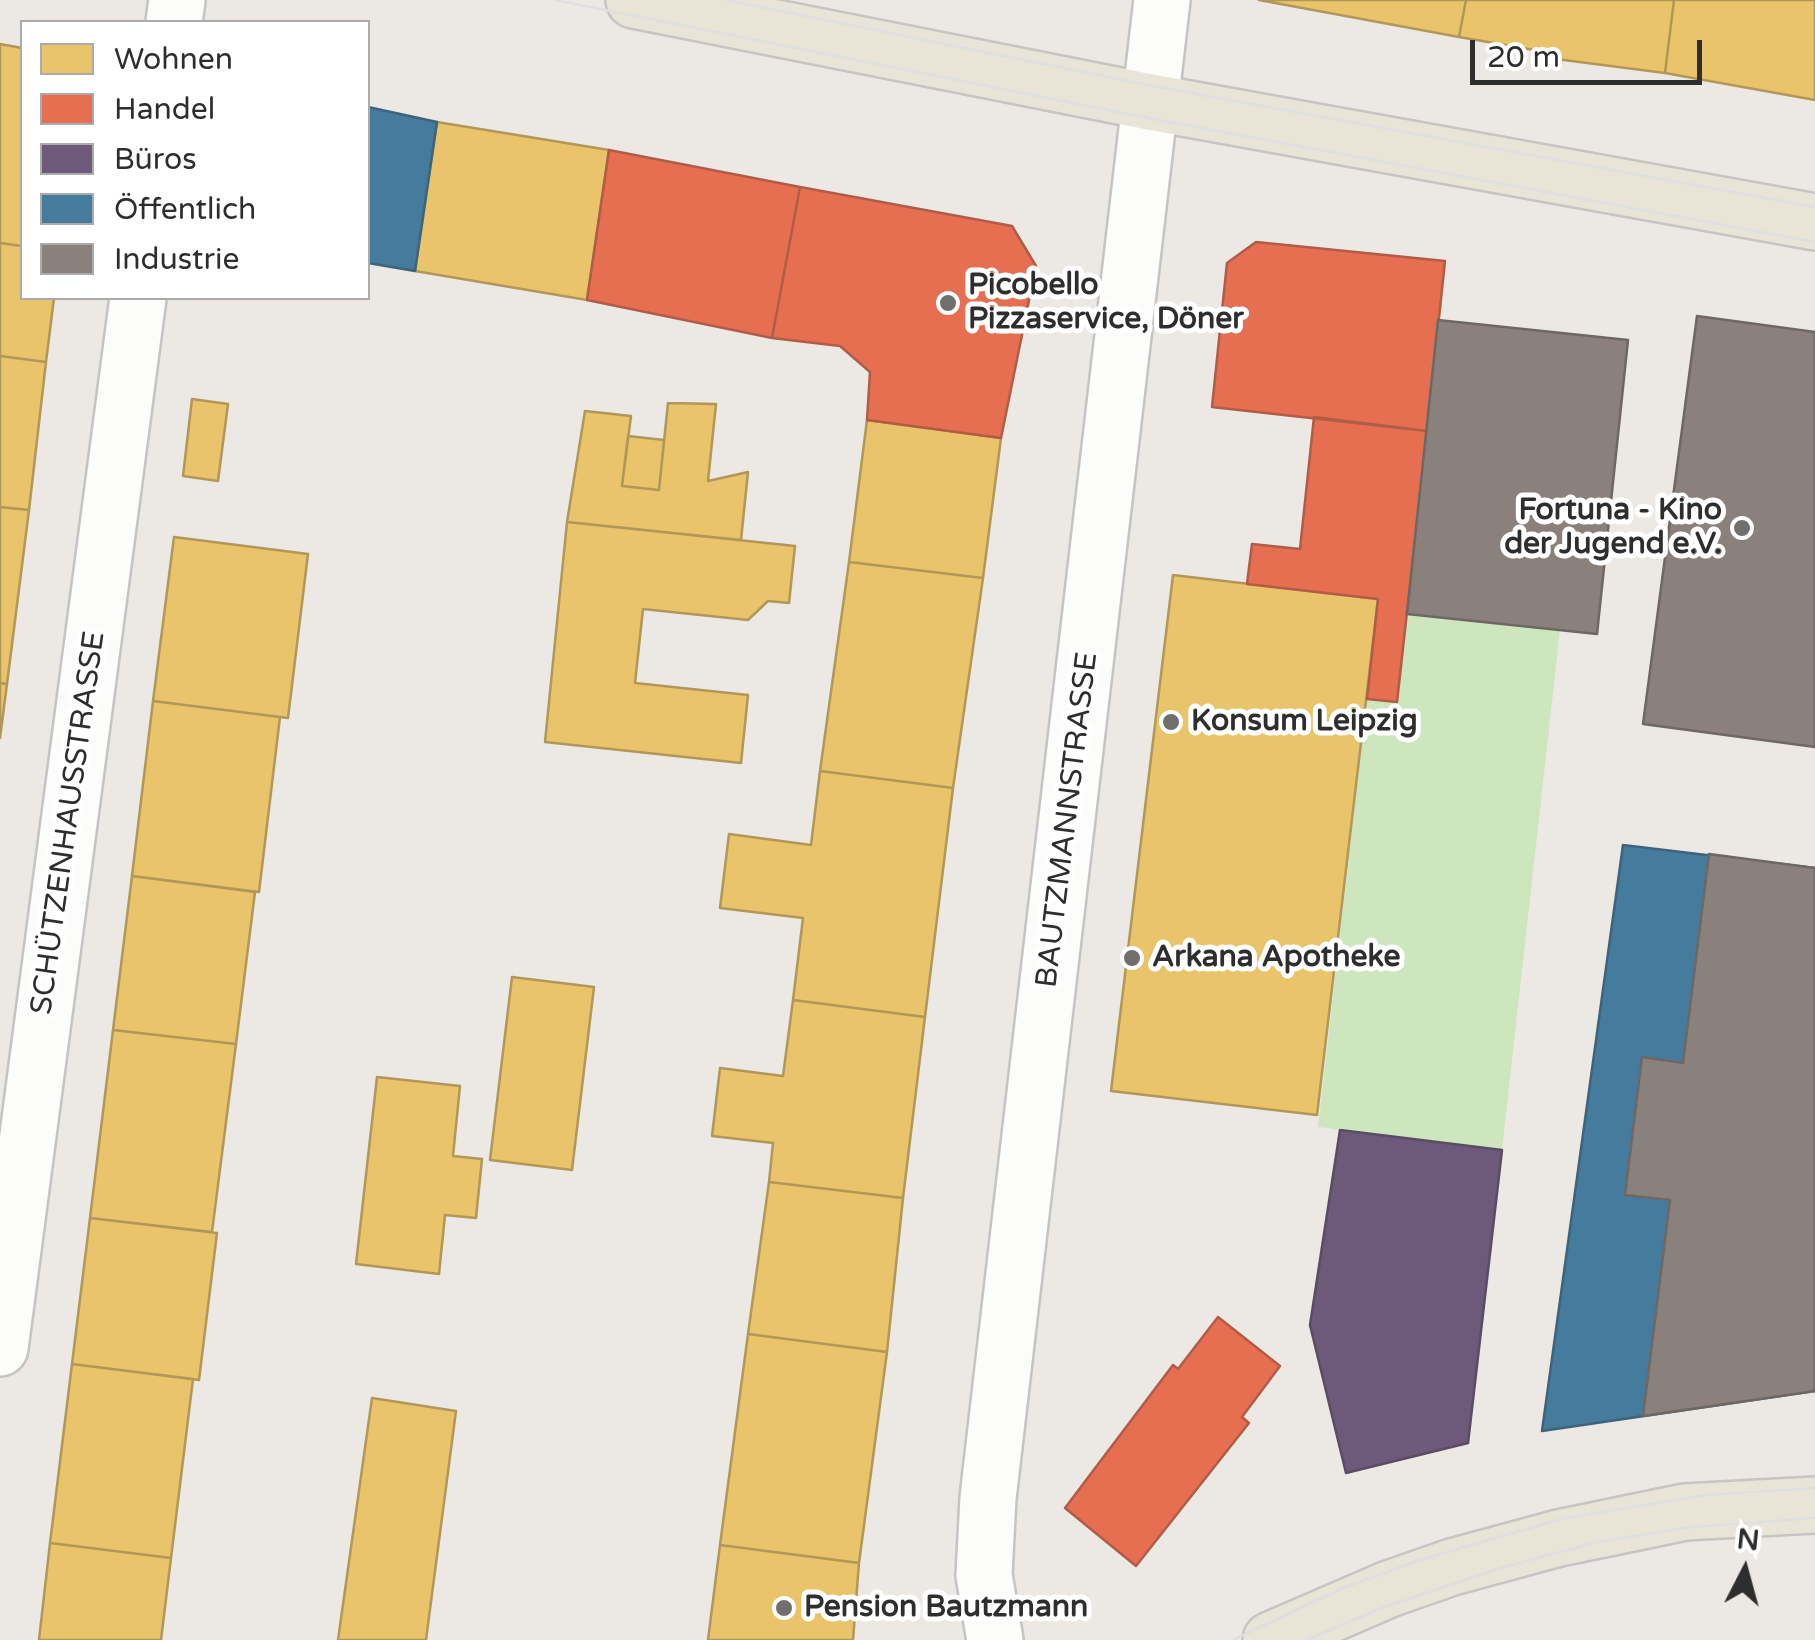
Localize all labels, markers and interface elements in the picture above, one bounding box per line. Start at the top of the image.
legend [20,20,370,300]
scale bar [1475,20,1708,82]
text: 20 m [1487,39,1560,76]
text: Wohnen [114,41,233,78]
text: Handel [114,91,215,128]
text: Büros [114,141,197,178]
text: Öffentlich [114,191,256,228]
text: Industrie [114,241,239,278]
place label: Picobello Pizzaservice, Döner [968,268,1244,338]
marker: Picobello Pizzaservice, Döner [937,292,959,314]
place label: Fortuna - Kino der Jugend e.V. [1504,493,1722,564]
marker: Fortuna - Kino der Jugend e.V. [1731,517,1753,539]
street label: SCHÜTZENHAUSSTRASSE [24,629,114,1017]
street label: BAUTZMANNSTRASSE [1030,650,1106,990]
place label: Konsum Leipzig [1191,704,1418,740]
marker: Konsum Leipzig [1160,711,1182,733]
place label: Arkana Apotheke [1152,940,1401,976]
marker: Arkana Apotheke [1121,947,1143,969]
north arrow [1695,1520,1795,1620]
text: N [1735,1522,1761,1558]
place label: Pension Bautzmann [804,1590,1088,1626]
marker: Pension Bautzmann [773,1597,795,1619]

